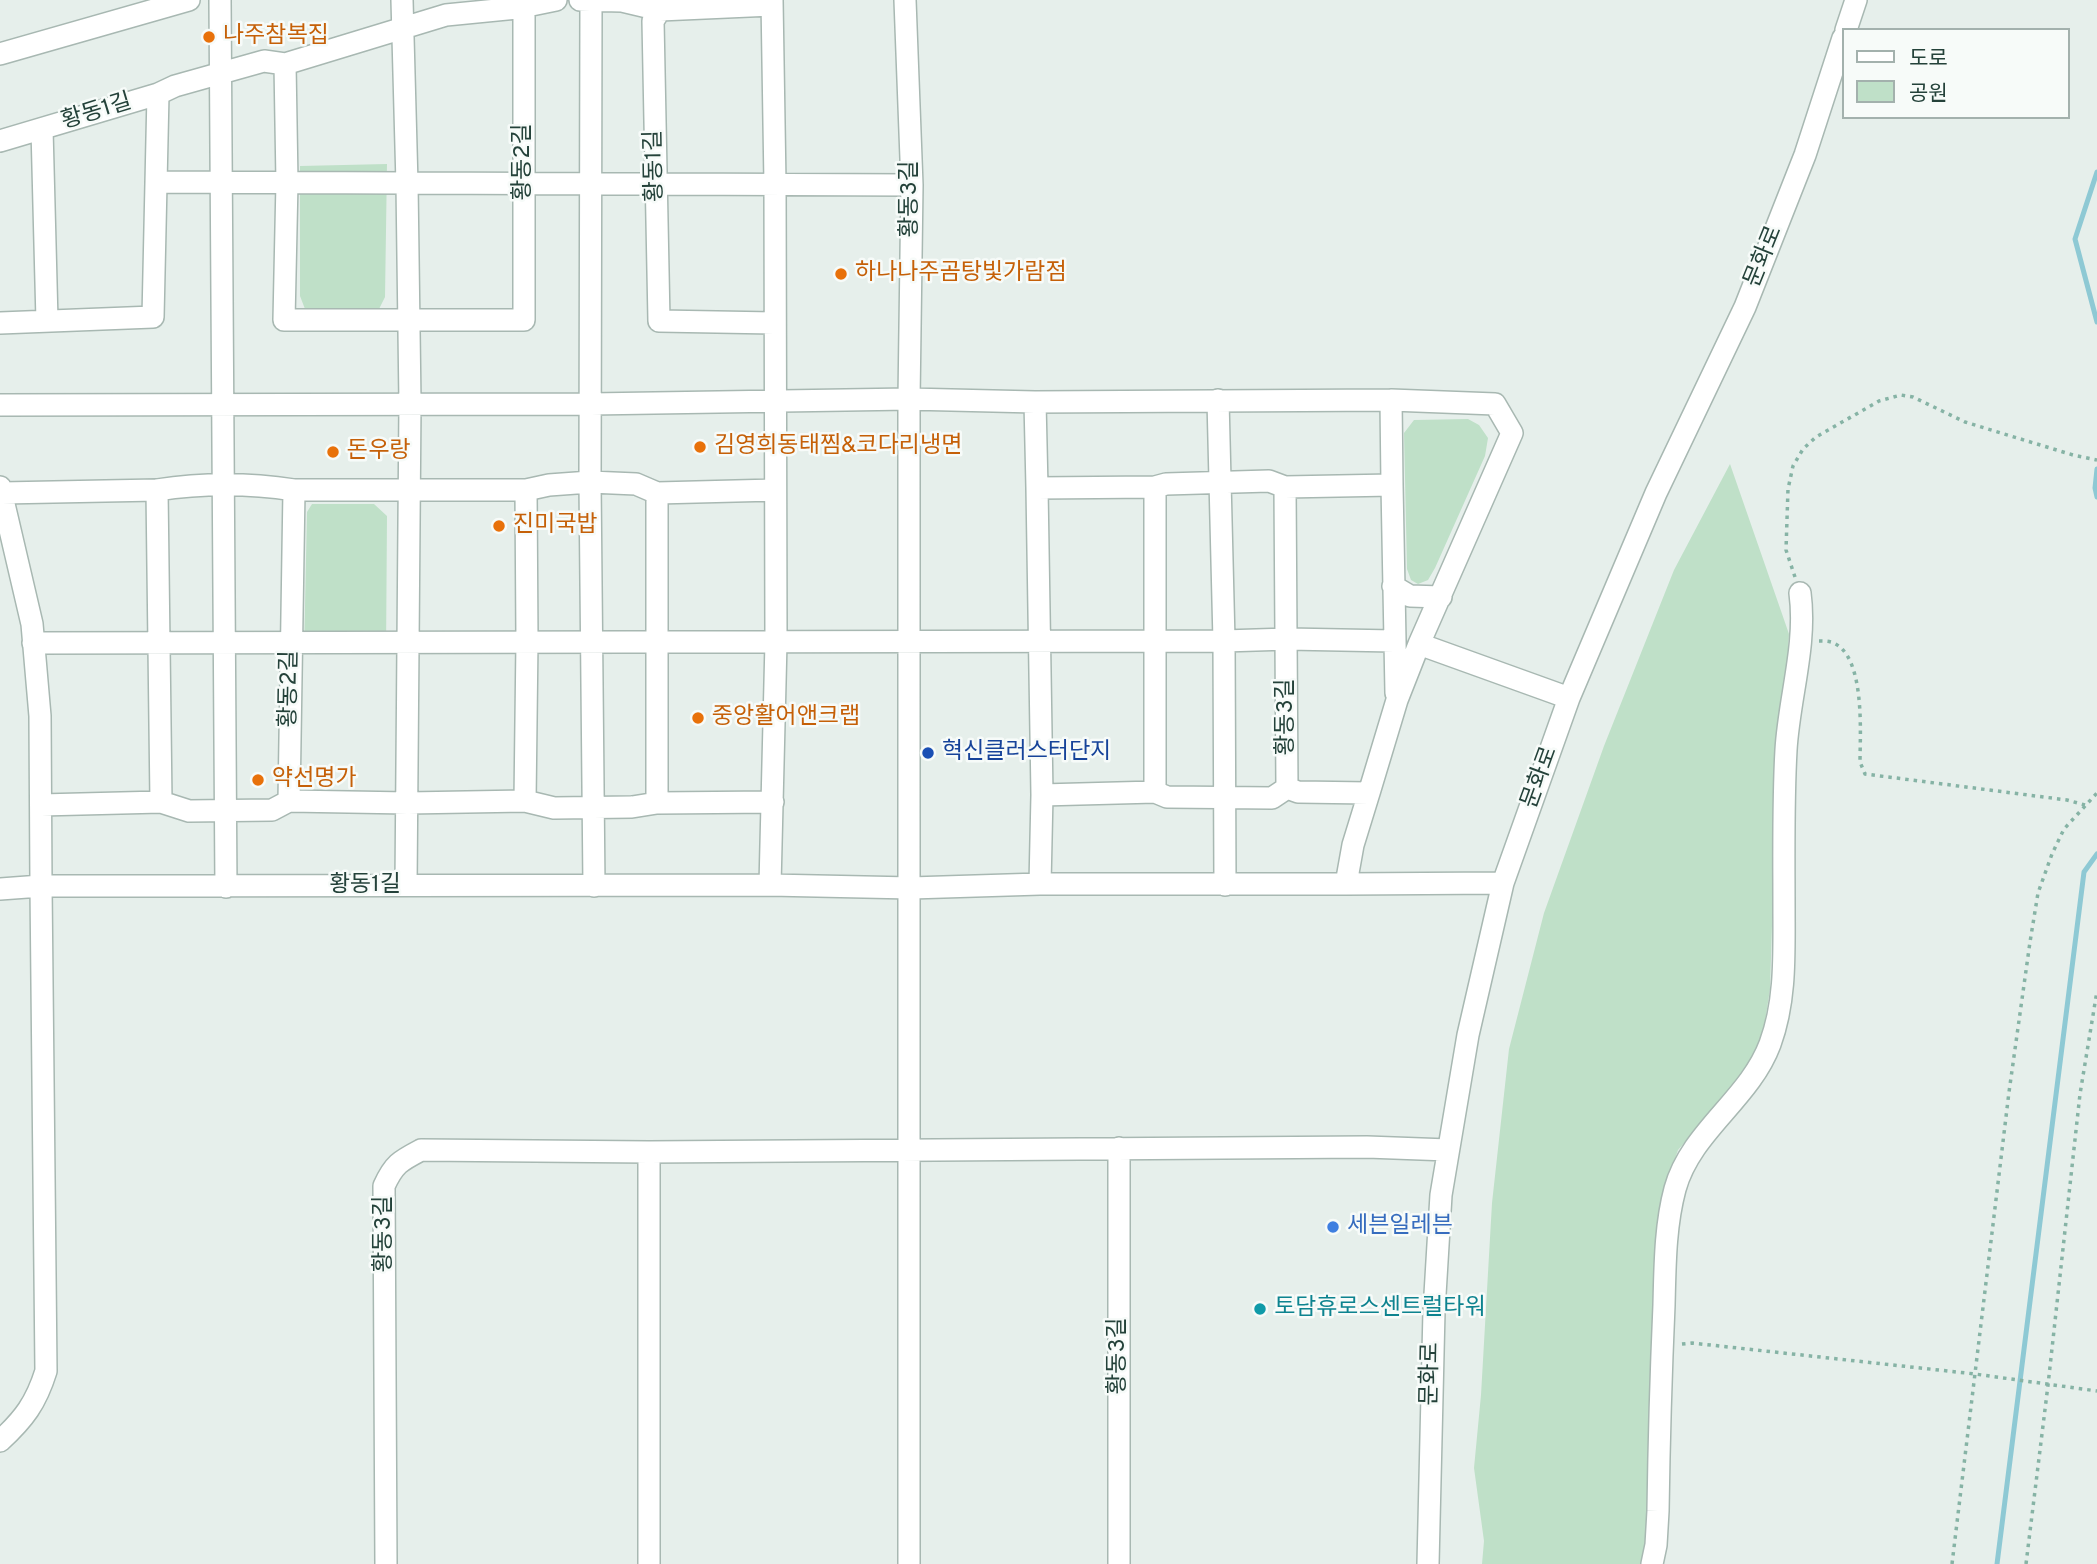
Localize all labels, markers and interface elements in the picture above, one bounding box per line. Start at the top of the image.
place label: 나주참복집 [223,23,329,51]
legend [1842,28,2069,119]
marker: 나주참복집 [201,29,217,45]
text: 도로 [1909,46,1948,73]
text: 공원 [1909,81,1948,108]
street label: 황동1길 [59,89,135,137]
street label: 황동2길 [510,123,538,201]
street label: 황동1길 [642,130,670,202]
street label: 황동3길 [897,160,925,238]
street label: 문화로 [1740,222,1790,292]
place label: 하나나주곰탕빛가람점 [855,260,1067,288]
marker: 하나나주곰탕빛가람점 [833,266,849,282]
place label: 김영희동태찜&코다리냉면 [714,433,962,461]
place label: 돈우랑 [347,438,410,466]
marker: 김영희동태찜&코다리냉면 [692,439,708,455]
marker: 돈우랑 [325,444,341,460]
place label: 진미국밥 [513,512,598,540]
marker: 진미국밥 [491,518,507,534]
street label: 황동2길 [277,650,305,728]
street label: 황동3길 [1273,678,1301,756]
place label: 중앙활어앤크랩 [712,704,860,732]
marker: 중앙활어앤크랩 [690,710,706,726]
place label: 혁신클러스터단지 [942,739,1111,767]
street label: 문화로 [1517,743,1565,813]
marker: 혁신클러스터단지 [920,745,936,761]
place label: 약선명가 [272,766,357,794]
marker: 약선명가 [250,772,266,788]
street label: 황동1길 [329,872,401,900]
street label: 황동3길 [371,1195,399,1273]
place label: 세븐일레븐 [1347,1213,1453,1241]
marker: 세븐일레븐 [1325,1219,1341,1235]
place label: 토담휴로스센트럴타워 [1274,1295,1486,1323]
marker: 토담휴로스센트럴타워 [1252,1301,1268,1317]
street label: 황동3길 [1105,1317,1133,1395]
street label: 문화로 [1418,1342,1446,1406]

